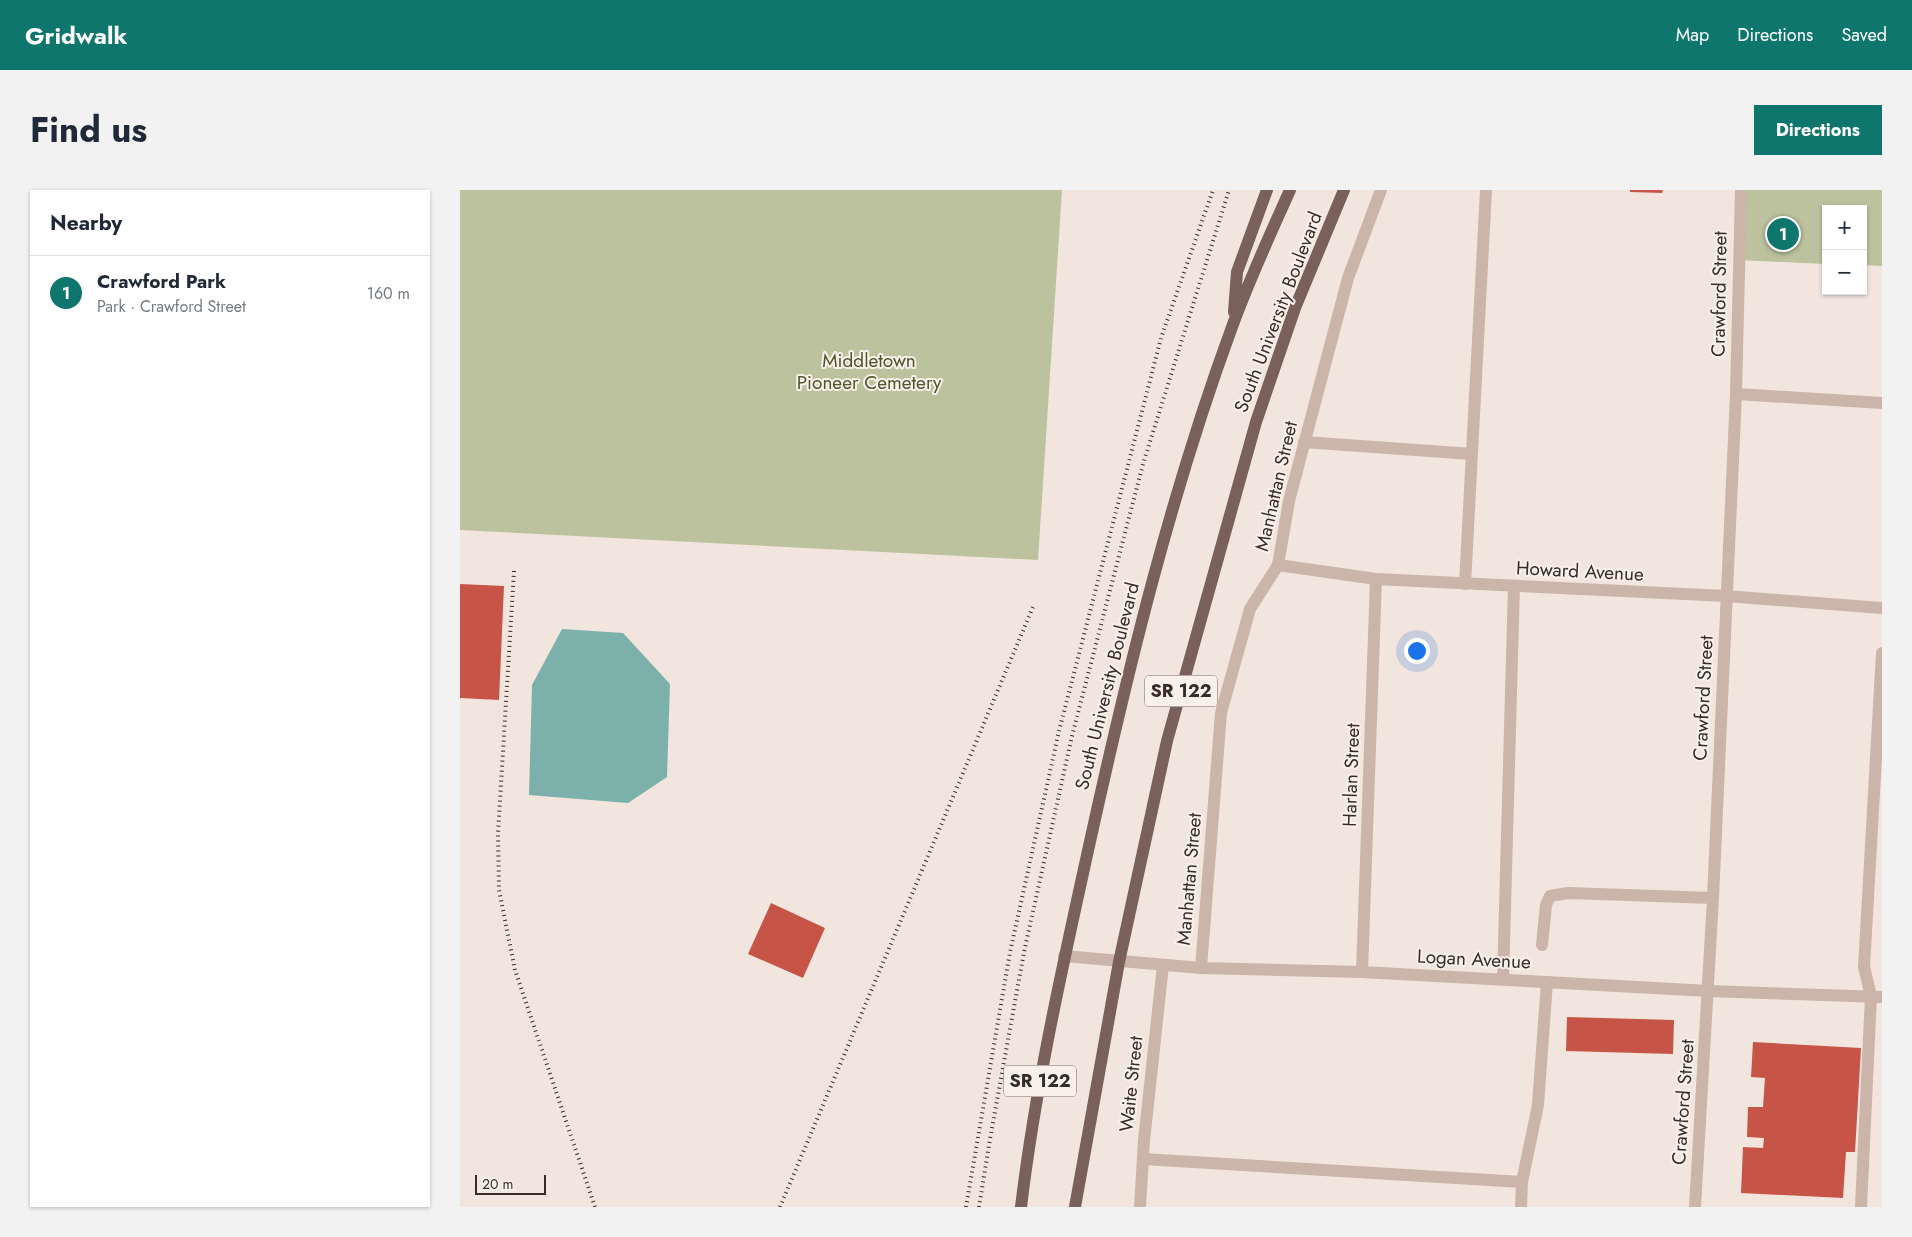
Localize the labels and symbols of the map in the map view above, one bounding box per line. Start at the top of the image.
street label: South University Boulevard [1227,208,1329,416]
pin: 1 [1767,215,1799,253]
street label: Crawford Street [1704,230,1734,357]
park label: Middletown Pioneer Cemetery [797,347,942,396]
street label: Manhattan Street [1248,418,1304,554]
street label: Howard Avenue [1515,554,1645,588]
street label: South University Boulevard [1068,579,1146,793]
street label: Crawford Street [1686,634,1720,761]
your location [1404,638,1430,664]
road number: SR 122 [1145,676,1217,706]
street label: Harlan Street [1336,722,1366,827]
street label: Manhattan Street [1170,811,1208,946]
street label: Logan Avenue [1416,943,1532,975]
street label: Waite Street [1113,1034,1150,1133]
street label: Crawford Street [1665,1038,1701,1166]
road number: SR 122 [1004,1066,1076,1096]
scale bar [475,1172,546,1195]

